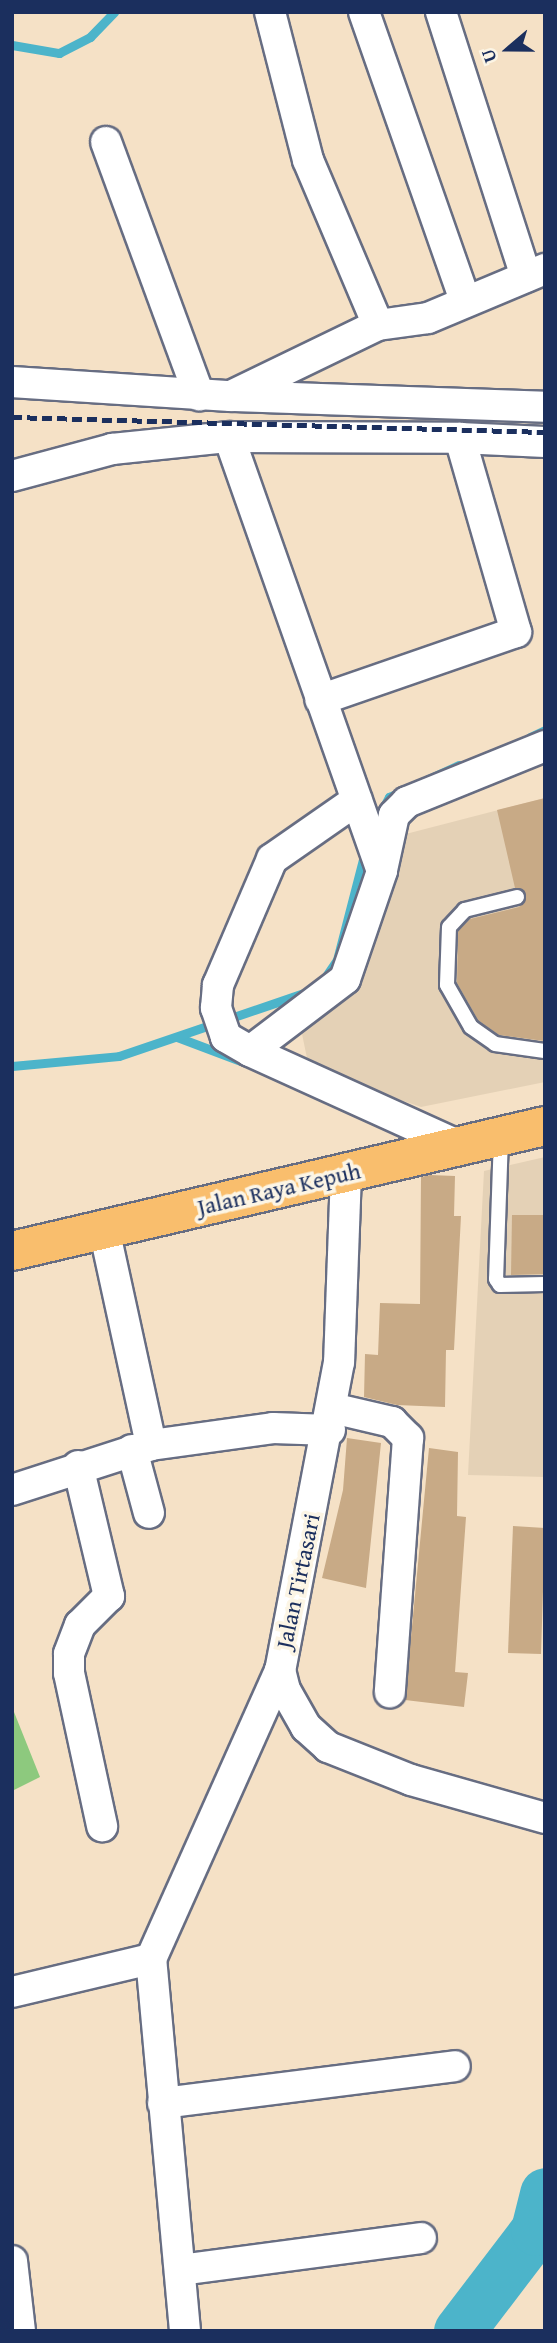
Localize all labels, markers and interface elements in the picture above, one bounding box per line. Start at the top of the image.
north arrow [473,14,543,84]
text: U [473,45,504,67]
street label: Jalan Raya Kepuh [195,1157,363,1221]
street label: Jalan Tirtasari [270,1511,326,1651]

